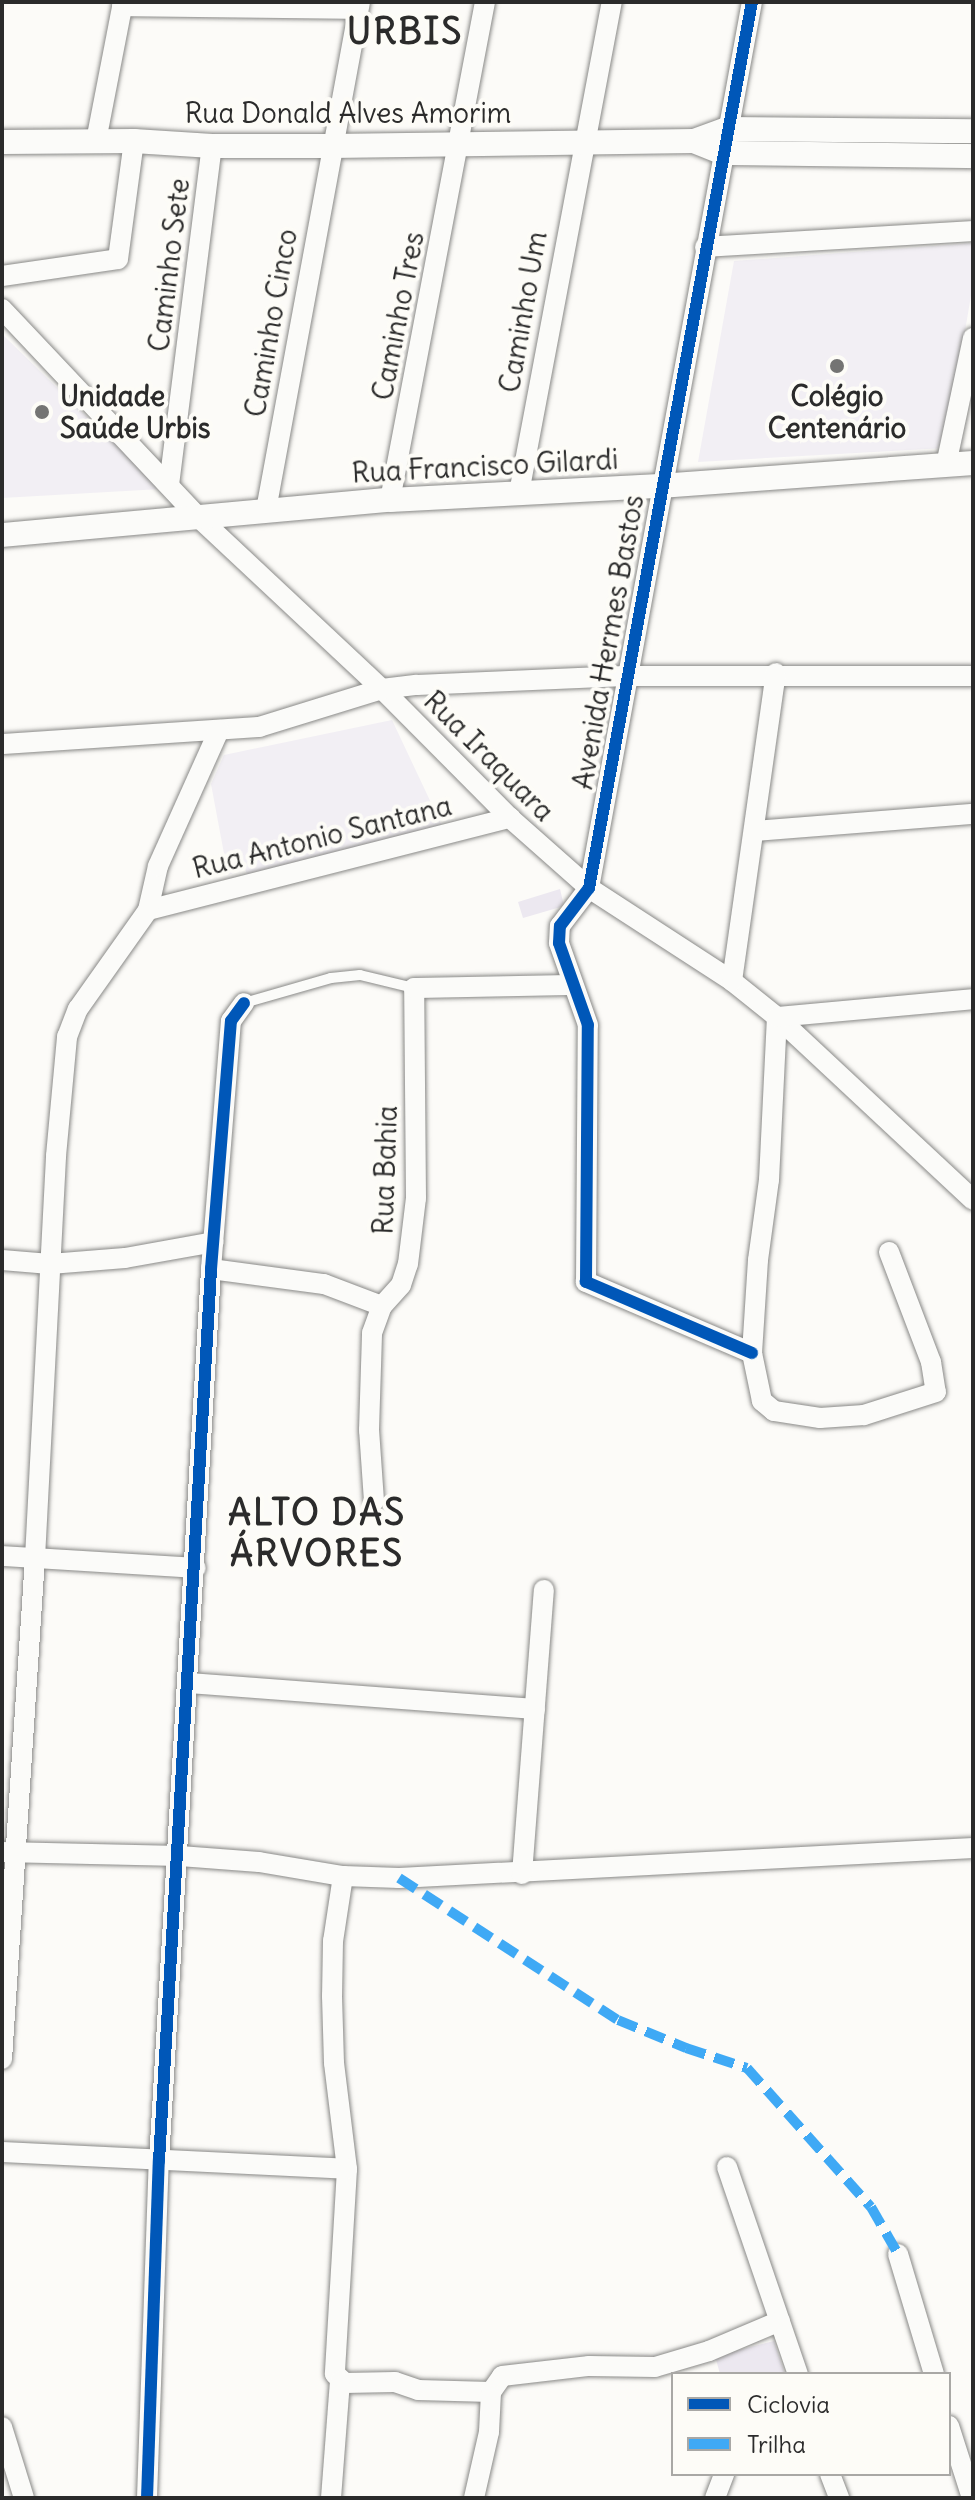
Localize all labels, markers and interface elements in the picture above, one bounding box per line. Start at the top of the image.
district label: URBIS [347,10,463,54]
street label: Rua Donald Alves Amorim [185,96,511,130]
street label: Caminho Sete [142,176,196,354]
street label: Caminho Cinco [238,226,304,420]
street label: Caminho Tres [365,229,431,403]
street label: Caminho Um [492,229,554,395]
marker: Colégio Centenário [828,357,846,375]
place label: Unidade Saúde Urbis [60,379,210,445]
place label: Colégio Centenário [768,379,906,445]
marker: Unidade Saúde Urbis [31,401,53,423]
street label: Rua Francisco Gilardi [351,442,619,490]
street label: Avenida Hermes Bastos [566,492,650,792]
street label: Rua Iraquara [417,684,561,828]
street label: Rua Antonio Santana [189,789,455,885]
street label: Rua Bahia [366,1105,404,1235]
district label: ALTO DAS ÁRVORES [228,1490,406,1575]
legend [671,2372,951,2476]
text: Ciclovia [747,2389,830,2419]
text: Trilha [747,2429,806,2459]

